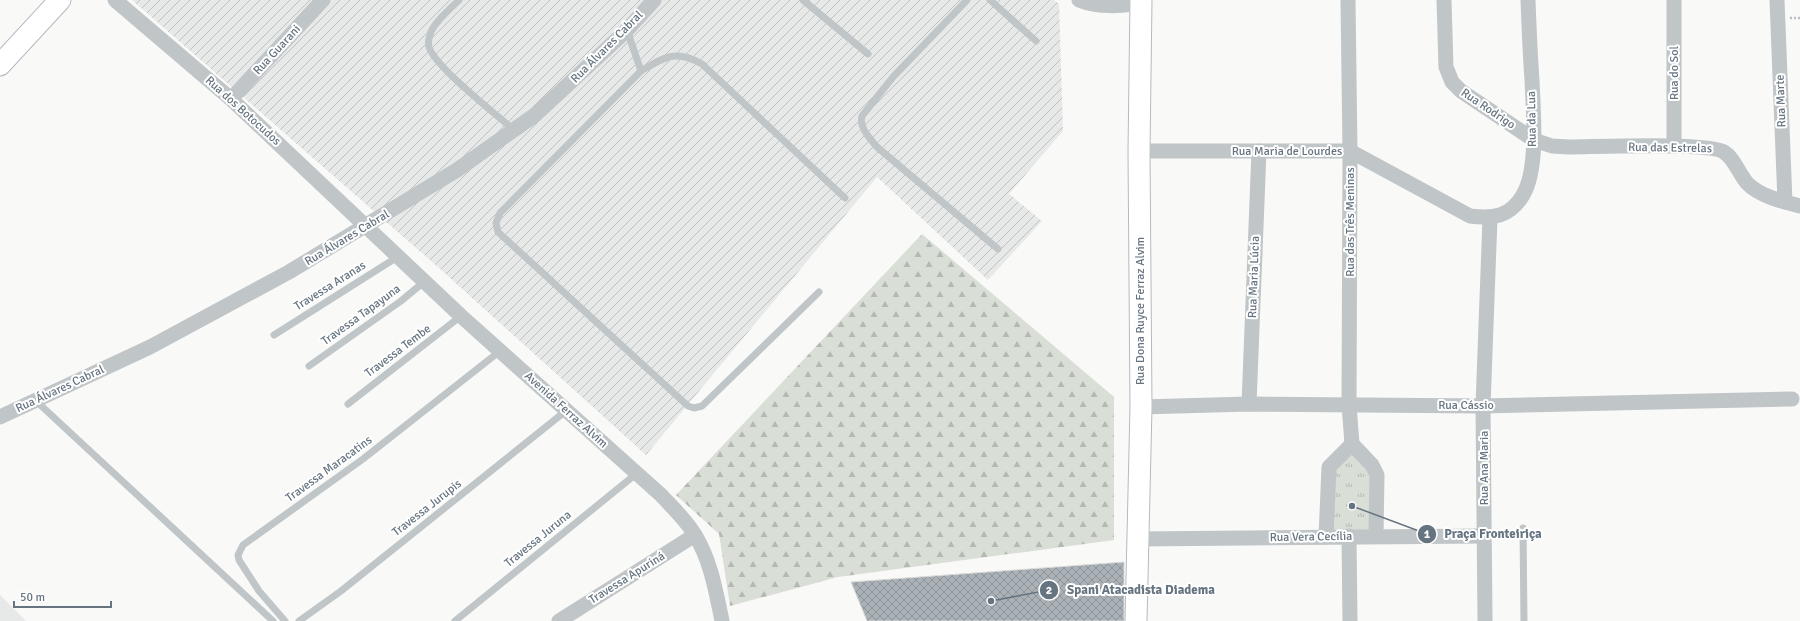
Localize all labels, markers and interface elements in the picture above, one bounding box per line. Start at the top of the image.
street label: Rua Álvares Cabral [568,7,647,86]
street label: Rua Guarani [250,22,304,78]
street label: Rua do Sol [1667,46,1682,100]
street label: Rua dos Botocudos [202,73,284,149]
street label: Rua Marte [1773,74,1789,128]
street label: Rua Rodrigo [1458,85,1518,133]
street label: Rua da Lua [1524,91,1540,147]
street label: Rua das Estrelas [1628,140,1712,156]
street label: Rua Maria de Lourdes [1232,144,1342,159]
street label: Rua das Três Meninas [1343,167,1358,277]
street label: Rua Álvares Cabral [302,207,392,269]
street label: Rua Maria Lúcia [1245,236,1263,318]
street label: Rua Dona Ruyce Ferraz Alvim [1133,237,1148,385]
street label: Travessa Aranas [291,258,369,314]
street label: Travessa Tapayuna [318,281,404,349]
street label: Travessa Tembe [362,321,434,381]
street label: Rua Álvares Cabral [13,362,107,416]
street label: Avenida Ferraz Alvim [521,369,611,451]
street label: Rua Cássio [1438,398,1494,413]
street label: Rua Ana Maria [1477,431,1492,505]
street label: Travessa Maracatins [283,433,375,505]
street label: Travessa Jurupis [389,476,465,540]
street label: Travessa Juruna [502,507,574,571]
callout: Praça Fronteiriça [1417,521,1550,546]
text: Praça Fronteiriça [1444,526,1542,542]
text: 1 [1424,527,1431,542]
street label: Rua Vera Cecília [1270,529,1352,545]
street label: Travessa Apuriná [586,549,668,607]
callout: Spani Atacadista Diadema [1039,577,1223,602]
text: Spani Atacadista Diadema [1067,582,1215,598]
scale bar [14,583,111,609]
text: 2 [1046,583,1052,598]
text: 50 m [20,590,45,605]

